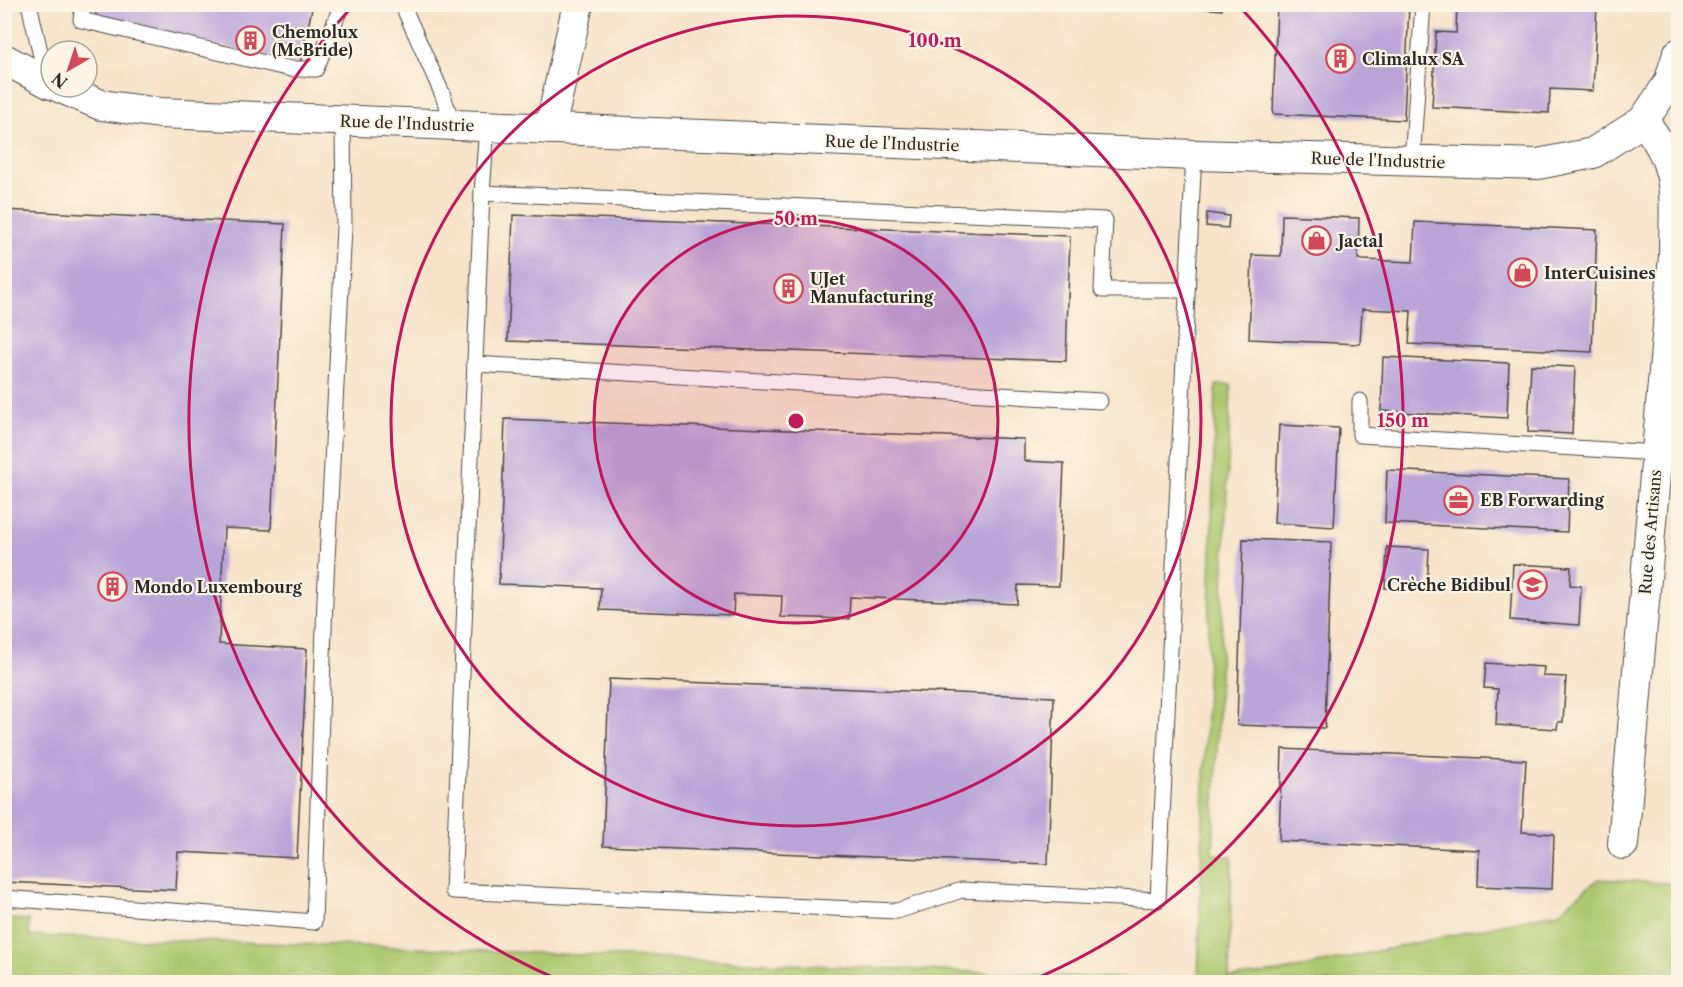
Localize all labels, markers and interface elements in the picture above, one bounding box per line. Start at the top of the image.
place label: Chemolux (McBride) [272,22,359,60]
building icon: Chemolux (McBride) [235,25,267,57]
text: 100 m [908,30,962,52]
north arrow [39,39,99,99]
building icon: Climalux SA [1325,43,1357,75]
place label: Climalux SA [1362,49,1465,69]
text: N [48,68,71,93]
street label: Rue de l'Industrie [339,111,475,135]
street label: Rue de l'Industrie [824,131,960,155]
street label: Rue de l'Industrie [1310,148,1446,172]
text: 50 m [774,208,818,230]
shop icon: Jactal [1301,225,1333,257]
place label: Jactal [1335,231,1384,251]
shop icon: InterCuisines [1507,257,1539,289]
place label: InterCuisines [1544,263,1656,283]
place label: UJet Manufacturing [810,269,934,307]
building icon: UJet Manufacturing [773,272,805,304]
text: 150 m [1377,410,1429,432]
centre of rings [786,411,806,431]
street label: Rue des Artisans [1635,469,1665,595]
office icon: EB Forwarding [1443,484,1475,516]
place label: EB Forwarding [1480,490,1605,510]
school or university icon: Crèche Bidibul [1516,569,1548,601]
building icon: Mondo Luxembourg [97,571,129,603]
place label: Crèche Bidibul [1387,575,1511,595]
place label: Mondo Luxembourg [134,577,303,597]

